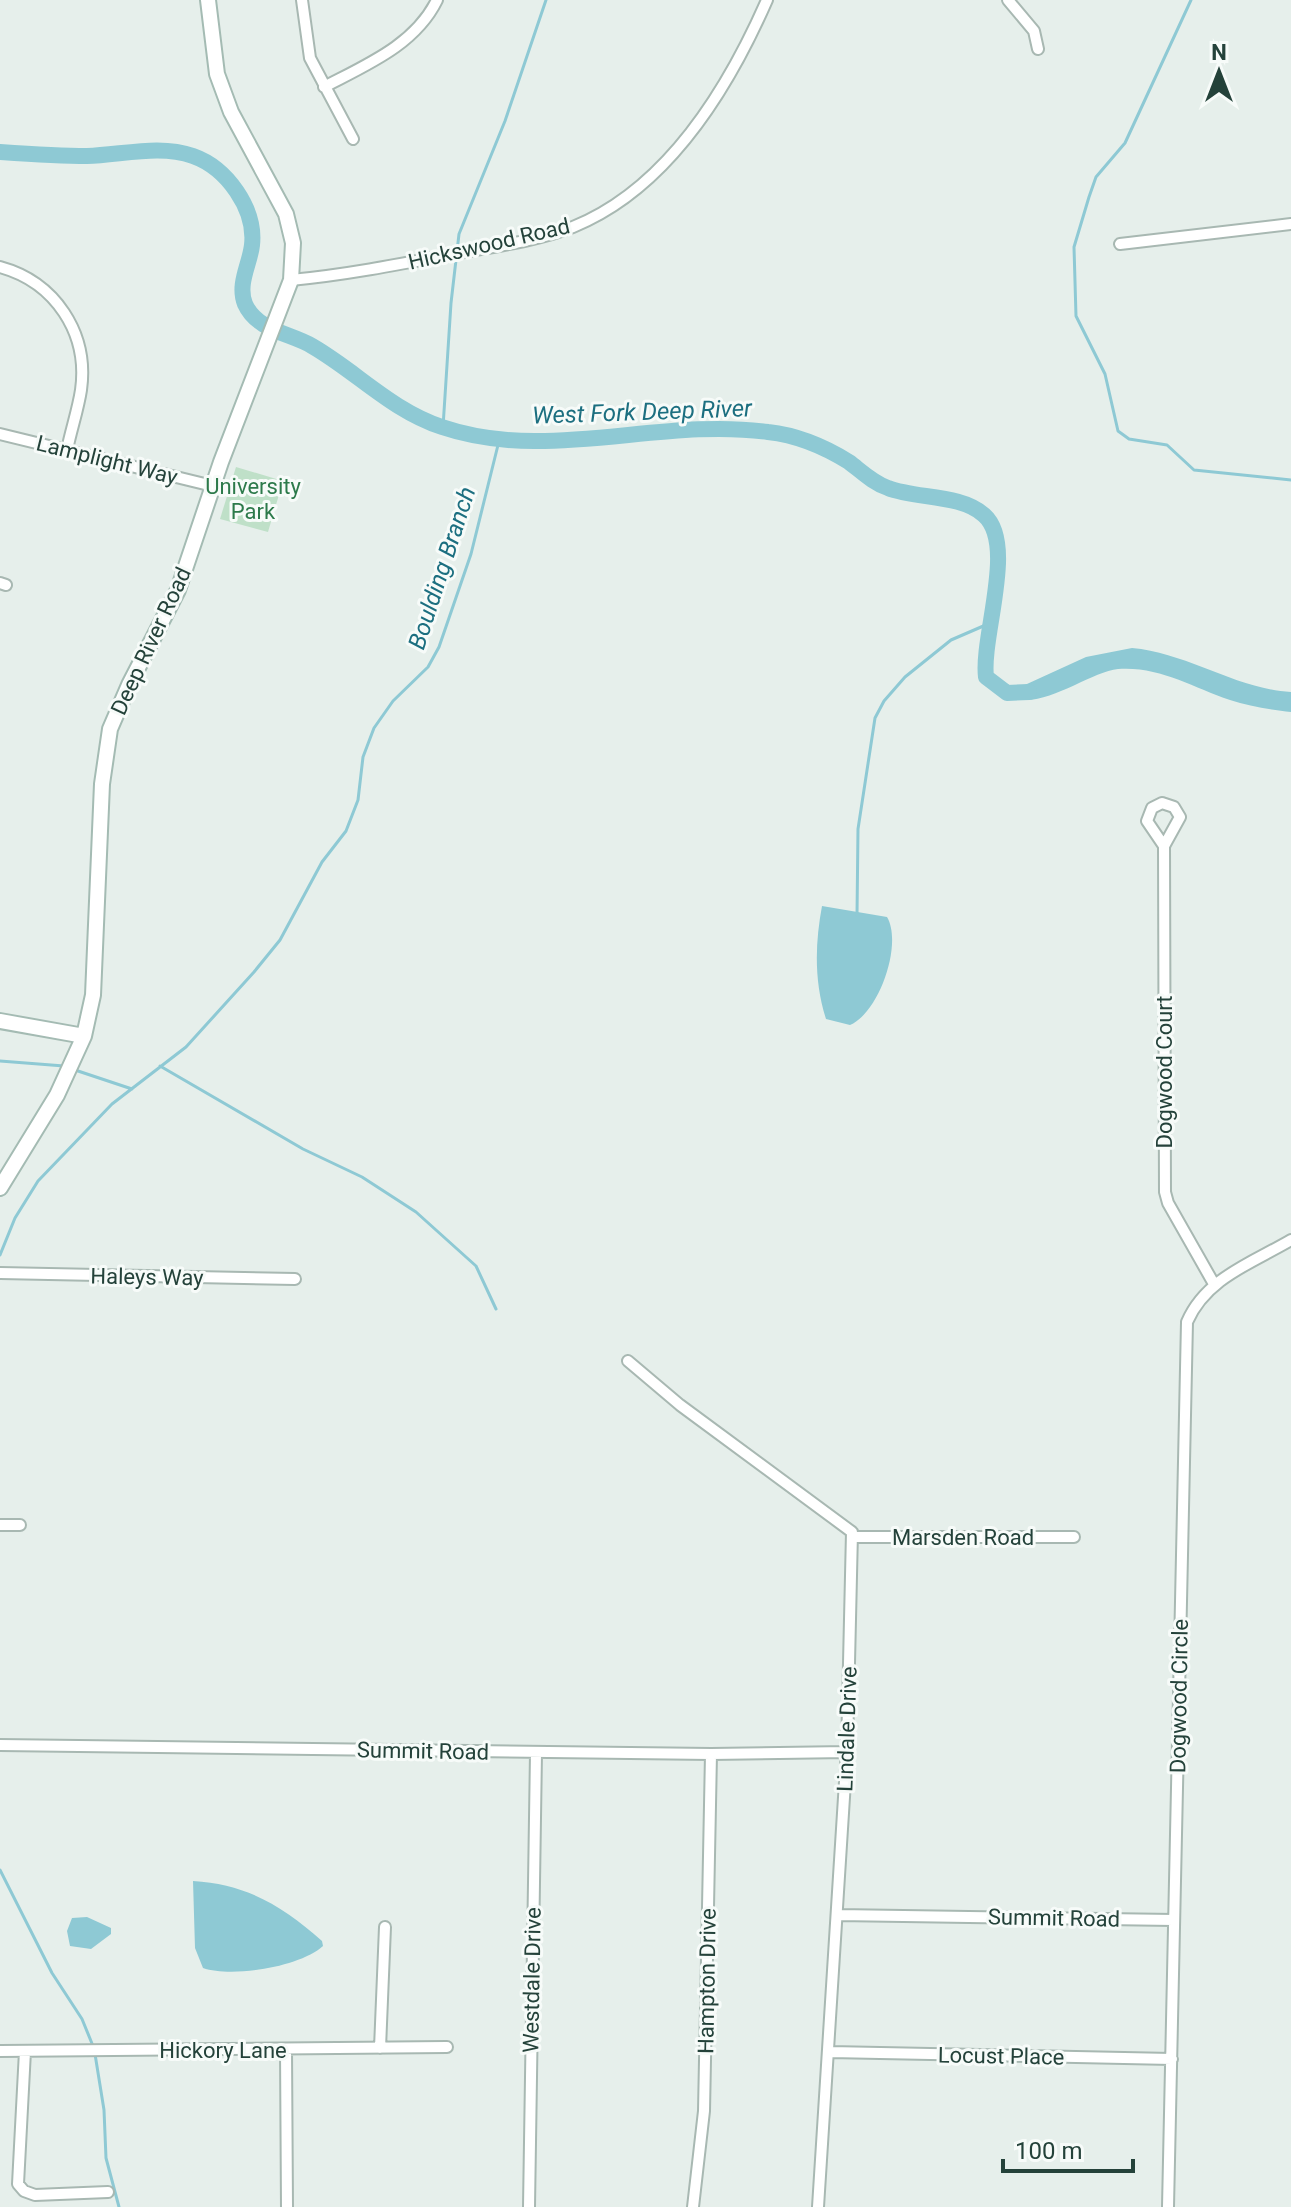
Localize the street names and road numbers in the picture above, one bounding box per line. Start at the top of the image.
street label: Hickswood Road [406,213,572,275]
street label: Lamplight Way [34,430,181,490]
street label: Deep River Road [106,563,196,719]
street label: Dogwood Court [1152,995,1177,1149]
street label: Haleys Way [90,1264,204,1290]
street label: Marsden Road [892,1525,1034,1550]
street label: Dogwood Circle [1165,1619,1193,1773]
street label: Lindale Drive [832,1666,862,1792]
street label: Summit Road [357,1737,489,1765]
street label: Summit Road [988,1904,1120,1932]
street label: Westdale Drive [518,1907,546,2053]
street label: Hampton Drive [693,1908,721,2054]
street label: Hickory Lane [159,2038,287,2063]
street label: Locust Place [938,2042,1064,2070]

